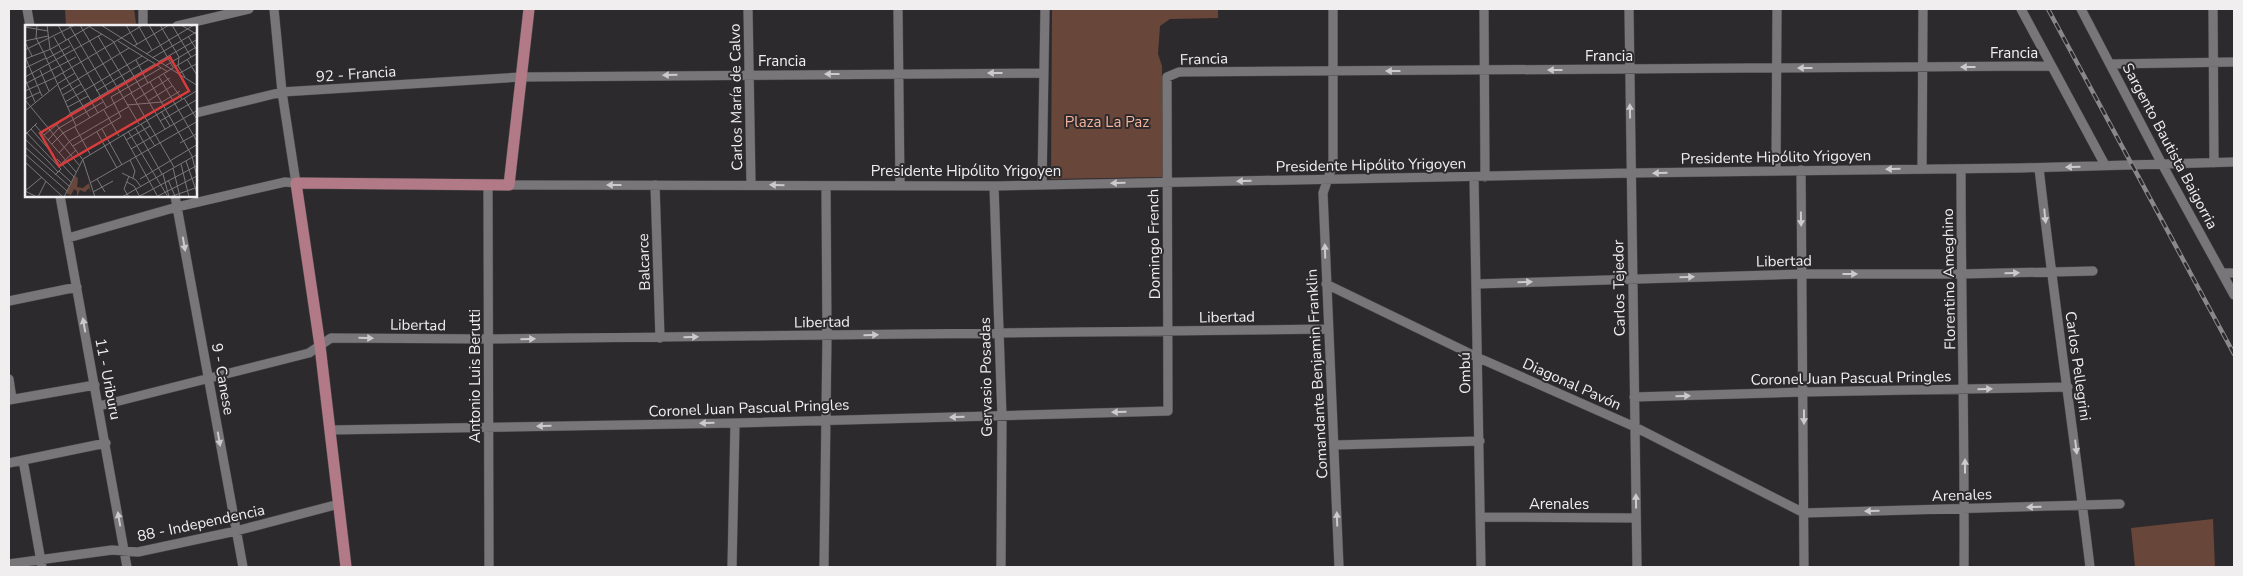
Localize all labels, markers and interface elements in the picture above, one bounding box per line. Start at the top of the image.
street label: Carlos María de Calvo [725,23,747,171]
inset map [25,25,198,198]
street label: Francia [1990,43,2038,63]
street label: Francia [1585,46,1633,66]
street label: Francia [1180,48,1228,70]
street label: Francia [758,51,806,71]
street label: Sargento Bautista Baigorria [2118,59,2222,233]
street label: 92 - Francia [315,61,397,87]
one-way arrow [1959,63,1975,71]
one-way arrow [1797,64,1813,72]
one-way arrow [1547,66,1563,74]
one-way arrow [1384,67,1400,75]
one-way arrow [986,69,1002,77]
one-way arrow [824,70,840,78]
one-way arrow [661,72,677,80]
one-way arrow [1626,103,1634,119]
park label: Plaza La Paz [1065,112,1149,132]
street label: Presidente Hipólito Yrigoyen [1681,145,1871,169]
street label: Presidente Hipólito Yrigoyen [1276,153,1466,177]
street label: Presidente Hipólito Yrigoyen [871,161,1061,181]
one-way arrow [2065,163,2081,171]
one-way arrow [1885,165,1901,173]
one-way arrow [1652,169,1668,177]
one-way arrow [1235,177,1251,185]
one-way arrow [1110,179,1126,187]
one-way arrow [769,180,785,188]
one-way arrow [606,181,622,189]
street label: Domingo French [1143,189,1165,299]
street label: Florentino Ameghino [1938,208,1960,350]
one-way arrow [2041,209,2049,225]
one-way arrow [1797,211,1805,227]
street label: Balcarce [633,233,655,291]
one-way arrow [181,237,189,253]
street label: Carlos Tejedor [1608,239,1630,337]
one-way arrow [1321,243,1329,259]
street label: Libertad [1756,251,1812,271]
one-way arrow [2004,268,2020,276]
street label: Comandante Benjamin Franklin [1302,269,1332,479]
one-way arrow [1842,270,1858,278]
one-way arrow [1679,272,1695,280]
one-way arrow [1517,278,1533,286]
street label: Libertad [1199,307,1255,327]
street label: Antonio Luis Berutti [465,309,485,443]
street label: Carlos Pellegrini [2060,310,2096,422]
street label: Libertad [794,312,850,332]
street label: Libertad [390,315,446,335]
one-way arrow [80,316,88,332]
street label: Gervasio Posadas [975,317,997,437]
one-way arrow [863,331,879,339]
one-way arrow [683,333,699,341]
one-way arrow [358,334,374,342]
one-way arrow [521,335,537,343]
street label: 11 - Uriburu [90,336,126,422]
street label: 9 - Canese [207,342,239,416]
street label: Ombú [1455,352,1475,394]
street label: Diagonal Pavón [1520,353,1624,415]
street label: Coronel Juan Pascual Pringles [1750,366,1952,390]
one-way arrow [1977,385,1993,393]
one-way arrow [1675,391,1691,399]
street label: Coronel Juan Pascual Pringles [648,395,850,421]
one-way arrow [1111,409,1127,417]
one-way arrow [1800,409,1808,425]
one-way arrow [948,413,964,421]
one-way arrow [699,419,715,427]
one-way arrow [536,422,552,430]
one-way arrow [216,431,224,447]
one-way arrow [2072,439,2080,455]
one-way arrow [1961,458,1969,474]
street label: Arenales [1932,484,1992,506]
one-way arrow [1632,493,1640,509]
street label: Arenales [1529,494,1589,514]
street label: 88 - Independencia [135,500,267,546]
one-way arrow [2026,503,2042,511]
one-way arrow [1863,507,1879,515]
one-way arrow [1333,510,1341,526]
one-way arrow [115,511,123,527]

